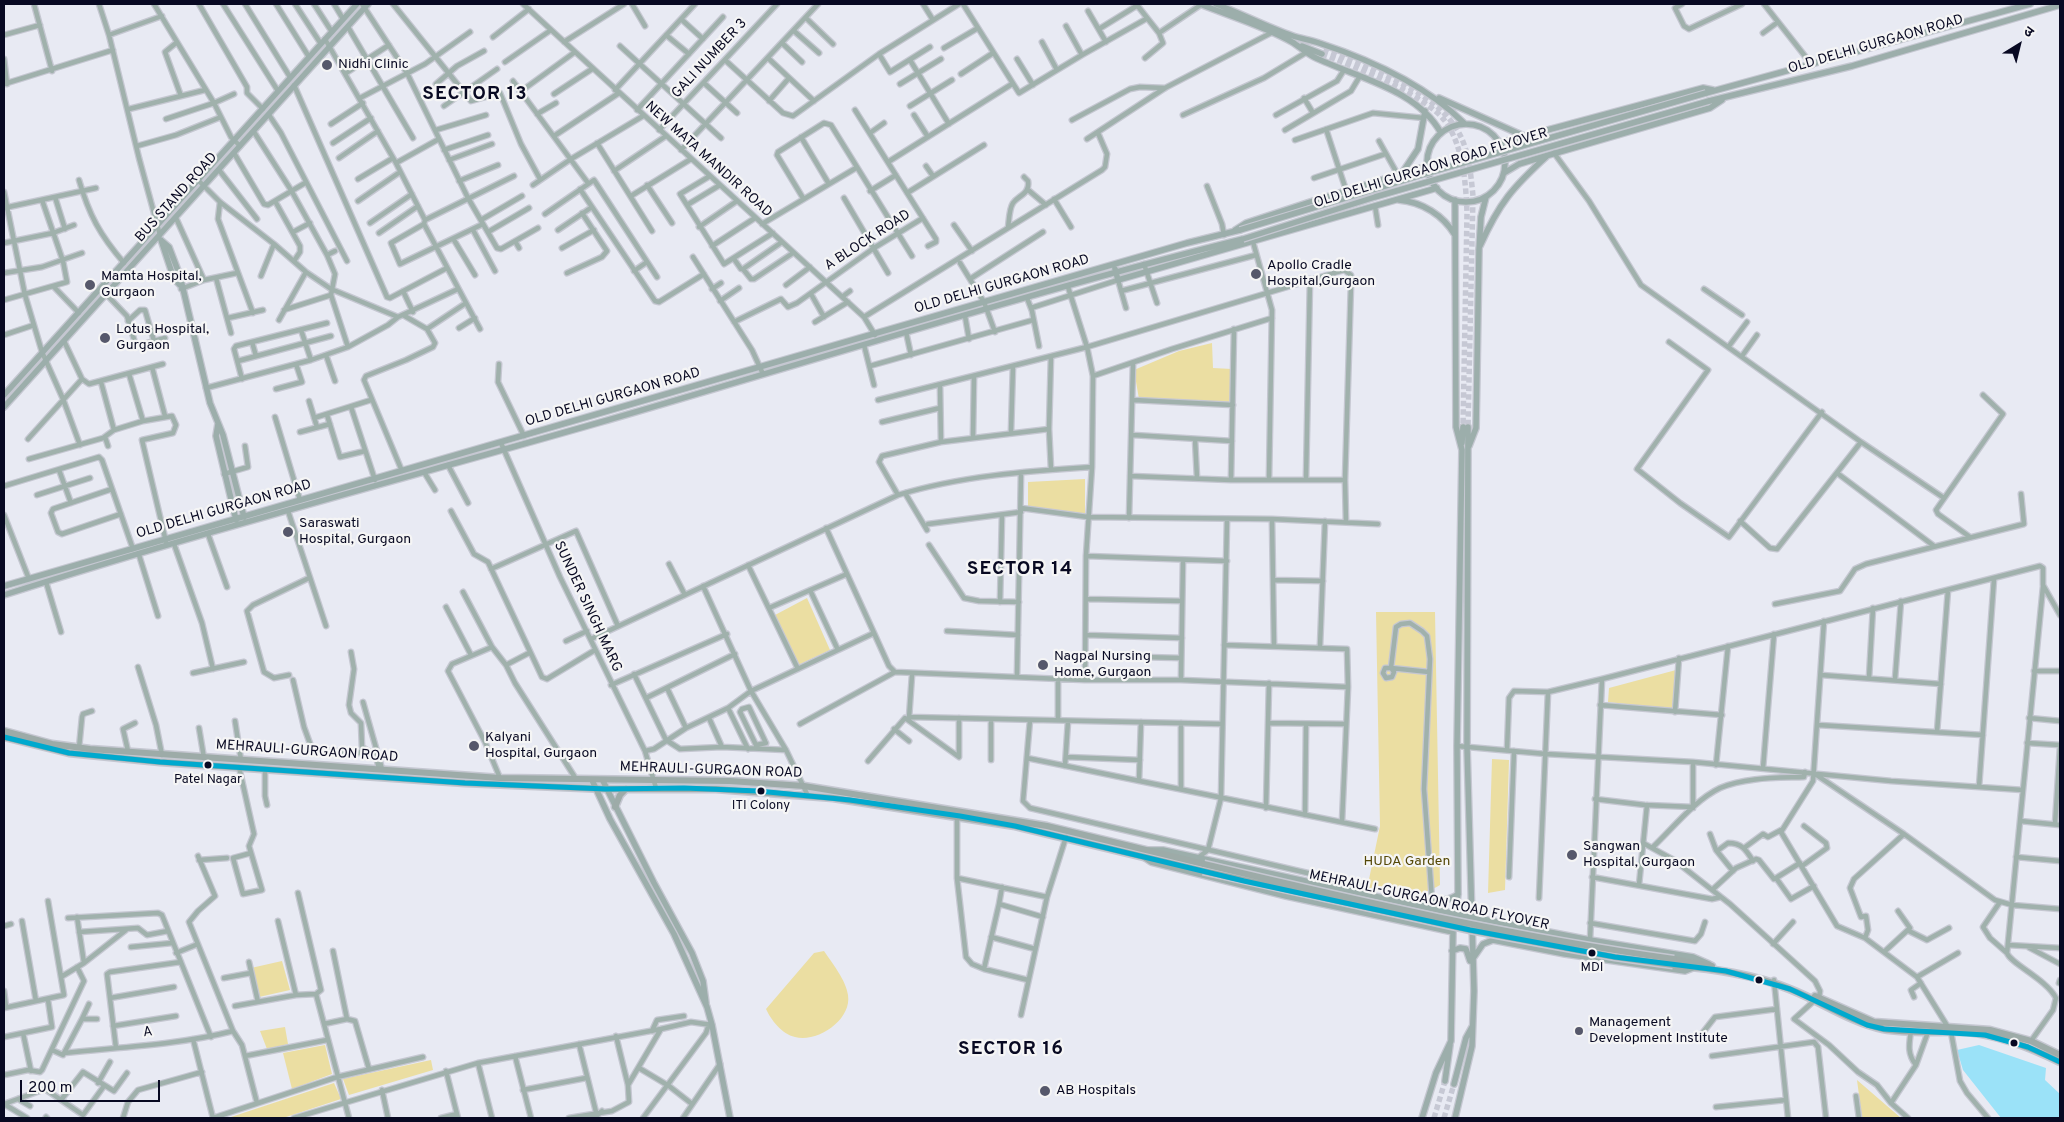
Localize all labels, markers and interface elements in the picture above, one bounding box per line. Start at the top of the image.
street label: OLD DELHI GURGAON ROAD [1786,12,1966,78]
street label: GALI NUMBER 3 [669,16,751,102]
north arrow [1994,20,2044,70]
text: उ [2020,23,2036,42]
place label: Nidhi Clinic [338,57,409,73]
marker: Nidhi Clinic [320,58,334,72]
district label: SECTOR 13 [421,84,529,106]
street label: NEW MATA MANDIR ROAD [641,99,775,221]
street label: OLD DELHI GURGAON ROAD FLYOVER [1312,125,1550,213]
street label: BUS STAND ROAD [132,150,222,246]
street label: A BLOCK ROAD [822,207,914,275]
street label: OLD DELHI GURGAON ROAD [912,252,1092,318]
place label: Apollo Cradle Hospital,Gurgaon [1267,258,1375,290]
marker: Apollo Cradle Hospital,Gurgaon [1249,267,1263,281]
place label: Mamta Hospital, Gurgaon [101,269,202,302]
marker: Mamta Hospital, Gurgaon [83,278,97,292]
place label: Lotus Hospital, Gurgaon [116,322,209,354]
marker: Lotus Hospital, Gurgaon [98,331,112,345]
street label: OLD DELHI GURGAON ROAD [523,365,703,431]
street label: OLD DELHI GURGAON ROAD [134,477,314,543]
place label: Saraswati Hospital, Gurgaon [299,516,411,548]
marker: Saraswati Hospital, Gurgaon [281,525,295,539]
street label: SUNDER SINGH MARG [549,539,625,675]
district label: SECTOR 14 [966,559,1074,581]
place label: Nagpal Nursing Home, Gurgaon [1054,649,1151,682]
marker: Nagpal Nursing Home, Gurgaon [1036,658,1050,672]
place label: Kalyani Hospital, Gurgaon [485,730,597,762]
street label: MEHRAULI-GURGAON ROAD [215,737,399,767]
marker: Kalyani Hospital, Gurgaon [467,739,481,753]
street label: MEHRAULI-GURGAON ROAD [619,759,803,783]
marker: Patel Nagar [203,760,213,770]
place label: Patel Nagar [174,772,242,788]
marker: ITI Colony [756,786,766,796]
place label: ITI Colony [732,798,790,814]
place label: Sangwan Hospital, Gurgaon [1583,839,1695,872]
marker: Sangwan Hospital, Gurgaon [1565,848,1579,862]
park label: HUDA Garden [1364,854,1450,870]
street label: MEHRAULI-GURGAON ROAD FLYOVER [1307,867,1551,935]
marker: MDI [1587,948,1597,958]
place label: MDI [1581,960,1603,976]
unlabelled marker [1754,975,1764,985]
place label: Management Development Institute [1589,1015,1728,1048]
street label: A [142,1024,154,1042]
marker: Management Development Institute [1573,1025,1585,1037]
unlabelled marker [2009,1038,2019,1048]
district label: SECTOR 16 [957,1039,1065,1061]
scale bar [22,1070,162,1102]
text: 200 m [28,1079,73,1098]
place label: AB Hospitals [1056,1083,1136,1099]
marker: AB Hospitals [1038,1084,1052,1098]

